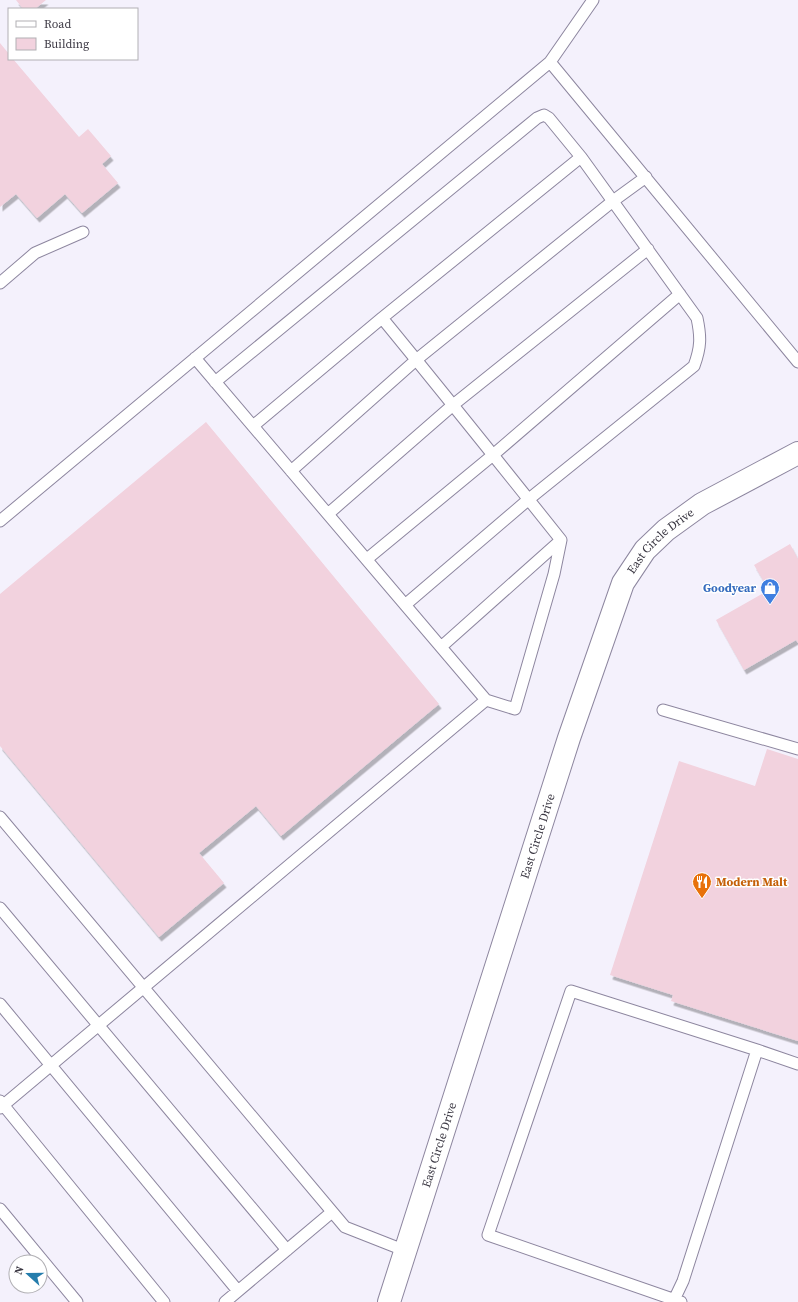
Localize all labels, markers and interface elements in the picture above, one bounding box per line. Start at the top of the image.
legend [8,8,138,60]
text: Road [44,16,71,32]
text: Building [44,36,89,52]
street label: East Circle Drive [623,504,697,577]
shop icon: Goodyear [759,577,781,605]
place label: Goodyear [703,580,756,596]
street label: East Circle Drive [517,792,559,881]
restaurant icon: Modern Malt [691,871,713,899]
place label: Modern Malt [716,874,788,890]
street label: East Circle Drive [418,1100,460,1189]
north arrow [8,1254,48,1294]
text: N [11,1264,28,1277]

